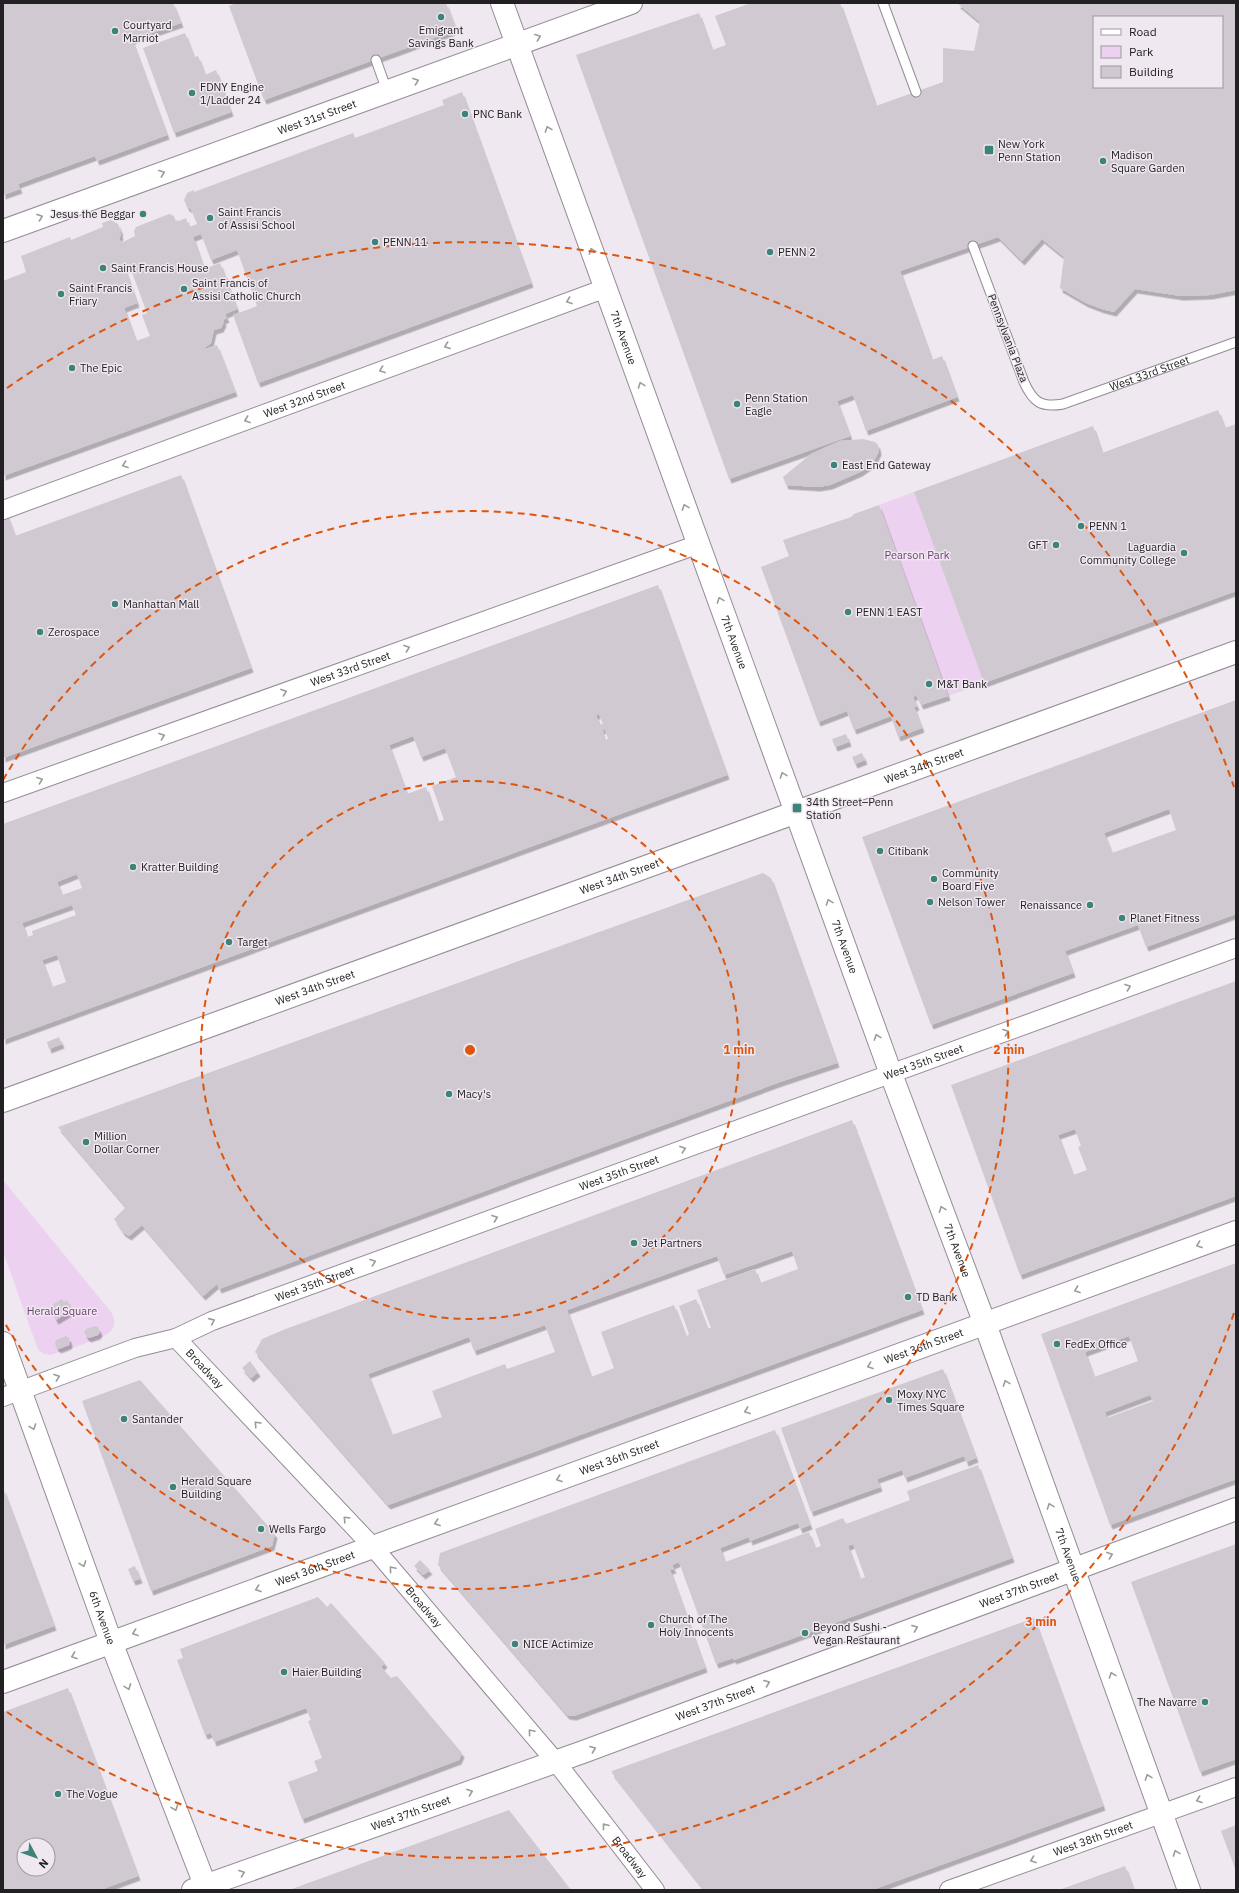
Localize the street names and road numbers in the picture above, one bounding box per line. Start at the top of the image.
street label: West 31st Street [276,96,358,138]
street label: Pennsylvania Plaza [985,292,1031,384]
street label: 7th Avenue [607,309,640,366]
street label: West 33rd Street [1107,352,1191,394]
street label: West 32nd Street [261,378,347,421]
street label: 7th Avenue [718,613,750,671]
street label: West 33rd Street [309,648,392,689]
street label: West 34th Street [882,745,966,787]
street label: West 34th Street [578,856,661,897]
street label: 7th Avenue [829,918,861,975]
street label: West 34th Street [273,966,357,1008]
street label: West 35th Street [882,1041,965,1083]
street label: West 35th Street [577,1152,661,1194]
street label: 7th Avenue [941,1222,974,1279]
street label: West 35th Street [273,1263,356,1305]
street label: West 36th Street [882,1325,965,1367]
street label: Broadway [183,1346,227,1392]
street label: West 36th Street [578,1436,661,1478]
street label: 7th Avenue [1052,1526,1084,1584]
street label: West 36th Street [273,1547,357,1589]
street label: West 37th Street [977,1569,1061,1611]
street label: Broadway [403,1584,446,1631]
street label: 6th Avenue [86,1589,118,1646]
street label: West 37th Street [674,1682,757,1724]
street label: West 37th Street [369,1792,453,1833]
street label: West 38th Street [1051,1818,1135,1859]
street label: Broadway [609,1833,651,1881]

